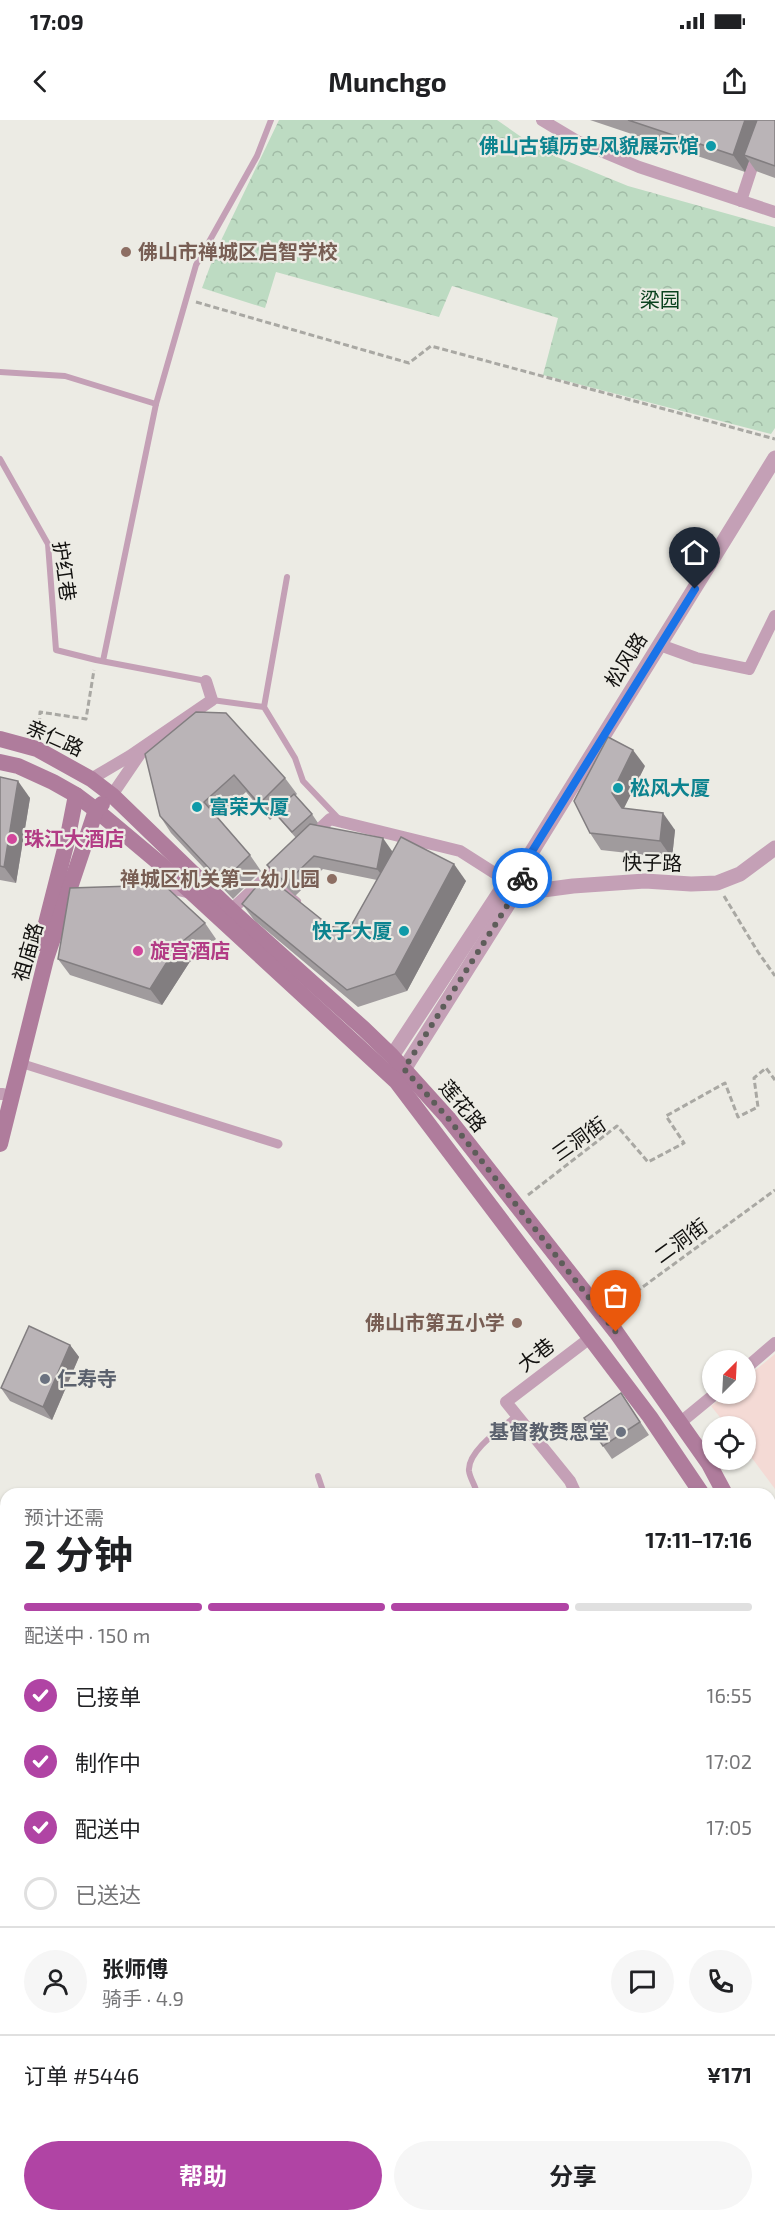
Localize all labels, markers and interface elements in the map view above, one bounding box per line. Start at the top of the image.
text: 17:09 [30,8,84,34]
icon: back [24,65,57,98]
text: Munchgo [328,65,447,97]
icon: share [718,65,751,98]
place label: 佛山古镇历史风貌展示馆 [479,133,699,157]
marker: 佛山古镇历史风貌展示馆 [704,139,718,153]
place label: 佛山市禅城区启智学校 [138,239,338,263]
marker: 佛山市禅城区启智学校 [119,245,133,259]
park label: 梁园 [640,287,680,311]
pin [669,527,720,589]
icon: home [678,536,711,569]
street label: 护红巷 [49,539,81,602]
street label: 松风路 [599,628,651,691]
street label: 亲仁路 [23,714,88,760]
place label: 松风大厦 [630,775,710,799]
marker: 松风大厦 [611,781,625,795]
place label: 富荣大厦 [209,794,289,818]
marker: 富荣大厦 [190,800,204,814]
place label: 珠江大酒店 [24,826,124,850]
marker: 珠江大酒店 [5,832,19,846]
courier [492,848,552,908]
street label: 快子路 [622,849,682,875]
icon: bike [506,862,539,895]
place label: 禅城区机关第二幼儿园 [120,866,320,890]
marker: 禅城区机关第二幼儿园 [325,872,339,886]
place label: 快子大厦 [312,918,392,942]
street label: 祖庙路 [7,920,47,984]
marker: 快子大厦 [397,924,411,938]
place label: 旋宫酒店 [150,938,230,962]
marker: 旋宫酒店 [131,944,145,958]
street label: 莲花路 [435,1075,492,1136]
street label: 三洞街 [547,1111,610,1165]
street label: 二洞街 [649,1213,712,1268]
pin [590,1270,641,1332]
icon: bag [599,1279,632,1312]
place label: 佛山市第五小学 [365,1310,505,1334]
marker: 佛山市第五小学 [510,1316,524,1330]
street label: 大巷 [512,1332,559,1376]
north arrow [702,1350,756,1404]
map controls [702,1350,756,1470]
place label: 仁寿寺 [57,1366,117,1390]
marker: 仁寿寺 [38,1372,52,1386]
button: locate [702,1416,756,1470]
place label: 基督教赉恩堂 [489,1419,609,1443]
marker: 基督教赉恩堂 [614,1425,628,1439]
text: 预计还需 [24,1505,104,1529]
text: 17:11–17:16 [645,1526,752,1552]
text: 2 分钟 [24,1530,133,1577]
text: 配送中 · 150 m [24,1623,150,1647]
icon: check [24,1679,57,1712]
text: 已接单 [75,1683,141,1709]
text: 16:55 [706,1683,752,1707]
icon: check [24,1745,57,1778]
text: 制作中 [75,1749,141,1775]
text: 17:02 [706,1749,752,1773]
icon: check [24,1811,57,1844]
text: 配送中 [75,1815,141,1841]
text: 17:05 [706,1815,752,1839]
text: 已送达 [75,1881,141,1907]
button: person [24,1950,87,2013]
button: chat [611,1950,674,2013]
button: phone [689,1950,752,2013]
text: 张师傅 [102,1955,168,1981]
text: 骑手 · 4.9 [102,1986,184,2010]
text: ¥171 [707,2061,752,2087]
text: 订单 #5446 [24,2062,139,2088]
button: 帮助 [24,2141,382,2210]
button: 分享 [394,2141,752,2210]

